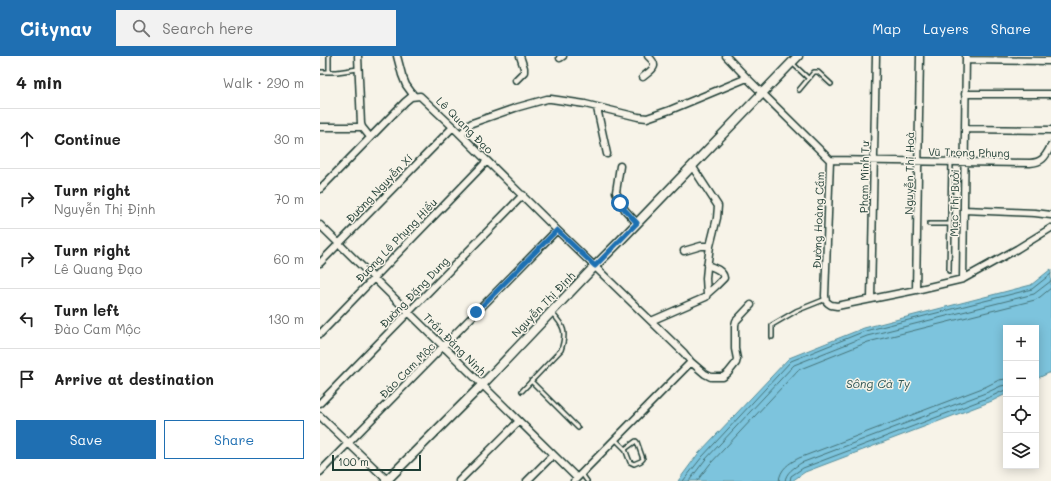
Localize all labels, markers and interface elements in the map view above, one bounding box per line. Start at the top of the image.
search box [116,10,396,46]
text: Citynav [20,16,92,41]
icon: search [130,17,152,39]
text: Search here [162,18,253,38]
text: Map [872,19,901,38]
text: Layers [923,19,969,38]
text: Share [991,19,1031,38]
text: 4 min [16,71,62,93]
text: Walk · 290 m [223,74,304,91]
street label: Lê Quang Đạo [433,93,497,157]
icon: ahead [16,128,38,150]
text: Continue [54,129,121,149]
text: 30 m [274,130,304,147]
street label: Nguyễn Thị Hoà [901,131,917,215]
street label: Phạm Minh Tư [856,140,872,213]
street label: Vũ Trọng Phụng [928,144,1010,160]
street label: Đường Nguyễn Xí [342,150,416,226]
street label: Mạc Thị Bưởi [946,169,962,237]
street label: Đường Hoàng Cầm [809,171,827,269]
text: Turn right [54,180,131,200]
icon: right [16,188,38,210]
text: 70 m [274,190,304,207]
route start [611,194,629,212]
street label: Đường Lê Phụng Hiểu [352,195,440,285]
text: Nguyễn Thị Định [54,200,155,217]
text: Turn right [54,240,131,260]
icon: right [16,248,38,270]
text: 60 m [274,250,304,267]
street label: Đường Đặng Dung [376,253,452,331]
text: Lê Quang Đạo [54,260,143,277]
street label: Nguyễn Thị Định [508,268,578,340]
text: Turn left [54,300,119,320]
route end [467,303,485,321]
icon: left [16,308,38,330]
street label: Trần Đăng Ninh [420,309,490,379]
text: 130 m [268,310,304,327]
text: Đào Cam Mộc [54,320,141,337]
map controls [1003,325,1039,469]
button: + [1003,325,1039,361]
street label: Đào Cam Mộc [376,339,438,401]
button: − [1003,361,1039,397]
icon: arrive [16,368,38,390]
text: Arrive at destination [54,369,214,389]
water label: Sông Cà Ty [846,375,911,391]
button: locate [1003,397,1039,433]
button: Save [16,420,156,459]
button: Share [164,420,304,459]
button: layers [1003,433,1039,469]
scale bar [332,453,421,472]
text: 100 m [338,454,369,469]

